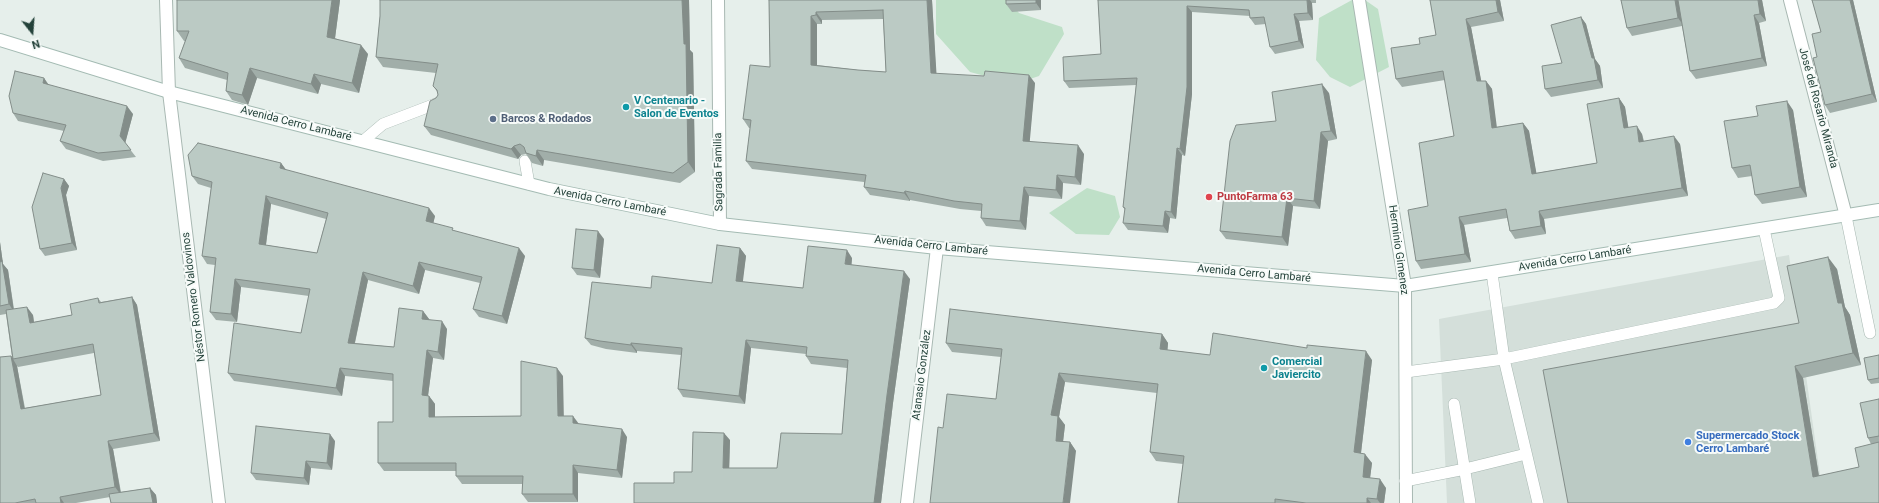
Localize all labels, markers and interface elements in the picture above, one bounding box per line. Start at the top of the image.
north arrow [12,12,52,52]
text: N [30,37,41,51]
street label: José del Rosario Miranda [1796,46,1840,170]
place label: V Centenario - Salon de Eventos [634,94,719,120]
marker: V Centenario - Salon de Eventos [621,102,631,112]
street label: Avenida Cerro Lambaré [239,104,353,144]
place label: Barcos & Rodados [501,112,592,126]
marker: Barcos & Rodados [488,114,498,124]
street label: Sagrada Familia [712,133,726,211]
street label: Avenida Cerro Lambaré [553,185,667,219]
place label: PuntoFarma 63 [1217,190,1293,204]
marker: PuntoFarma 63 [1204,192,1214,202]
street label: Herminio Gimenez [1385,204,1411,296]
street label: Néstor Romero Valdovinos [179,231,209,363]
street label: Avenida Cerro Lambaré [874,233,988,259]
street label: Avenida Cerro Lambaré [1518,244,1632,274]
street label: Avenida Cerro Lambaré [1197,262,1311,286]
street label: Atanasio González [910,329,934,421]
place label: Comercial Javiercito [1272,355,1322,381]
marker: Comercial Javiercito [1259,363,1269,373]
place label: Supermercado Stock Cerro Lambaré [1696,429,1799,455]
marker: Supermercado Stock Cerro Lambaré [1683,437,1693,447]

